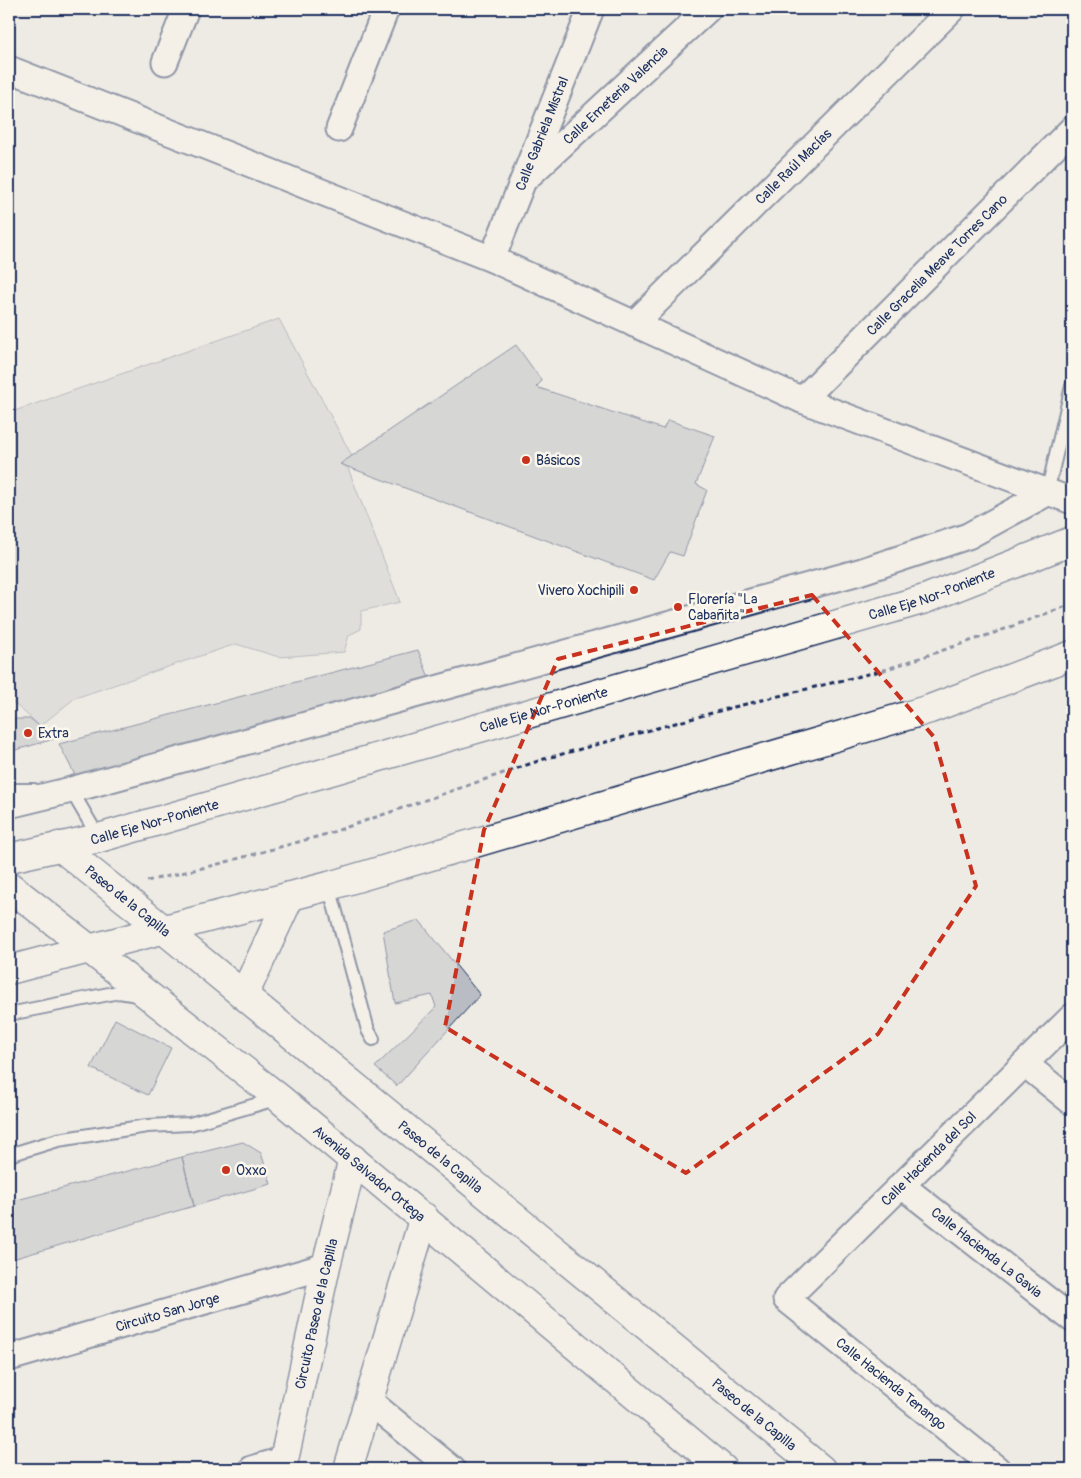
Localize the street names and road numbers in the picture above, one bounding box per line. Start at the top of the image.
street label: Calle Emeteria Valencia [559,42,671,148]
street label: Calle Gabriela Mistral [511,74,572,193]
street label: Calle Raúl Macías [751,124,835,208]
street label: Calle Gracelia Meave Torres Cano [863,190,1011,339]
street label: Calle Eje Nor-Poniente [867,564,997,623]
street label: Calle Eje Nor-Poniente [478,683,610,736]
street label: Calle Eje Nor-Poniente [89,795,221,848]
street label: Paseo de la Capilla [82,862,174,940]
street label: Calle Hacienda del Sol [877,1108,980,1209]
street label: Paseo de la Capilla [395,1117,486,1197]
street label: Avenida Salvador Ortega [310,1122,429,1225]
street label: Calle Hacienda La Gavia [928,1203,1046,1301]
street label: Circuito Paseo de la Capilla [291,1237,341,1391]
street label: Circuito San Jorge [113,1289,222,1335]
street label: Calle Hacienda Tenango [832,1334,950,1434]
street label: Paseo de la Capilla [708,1374,800,1454]

